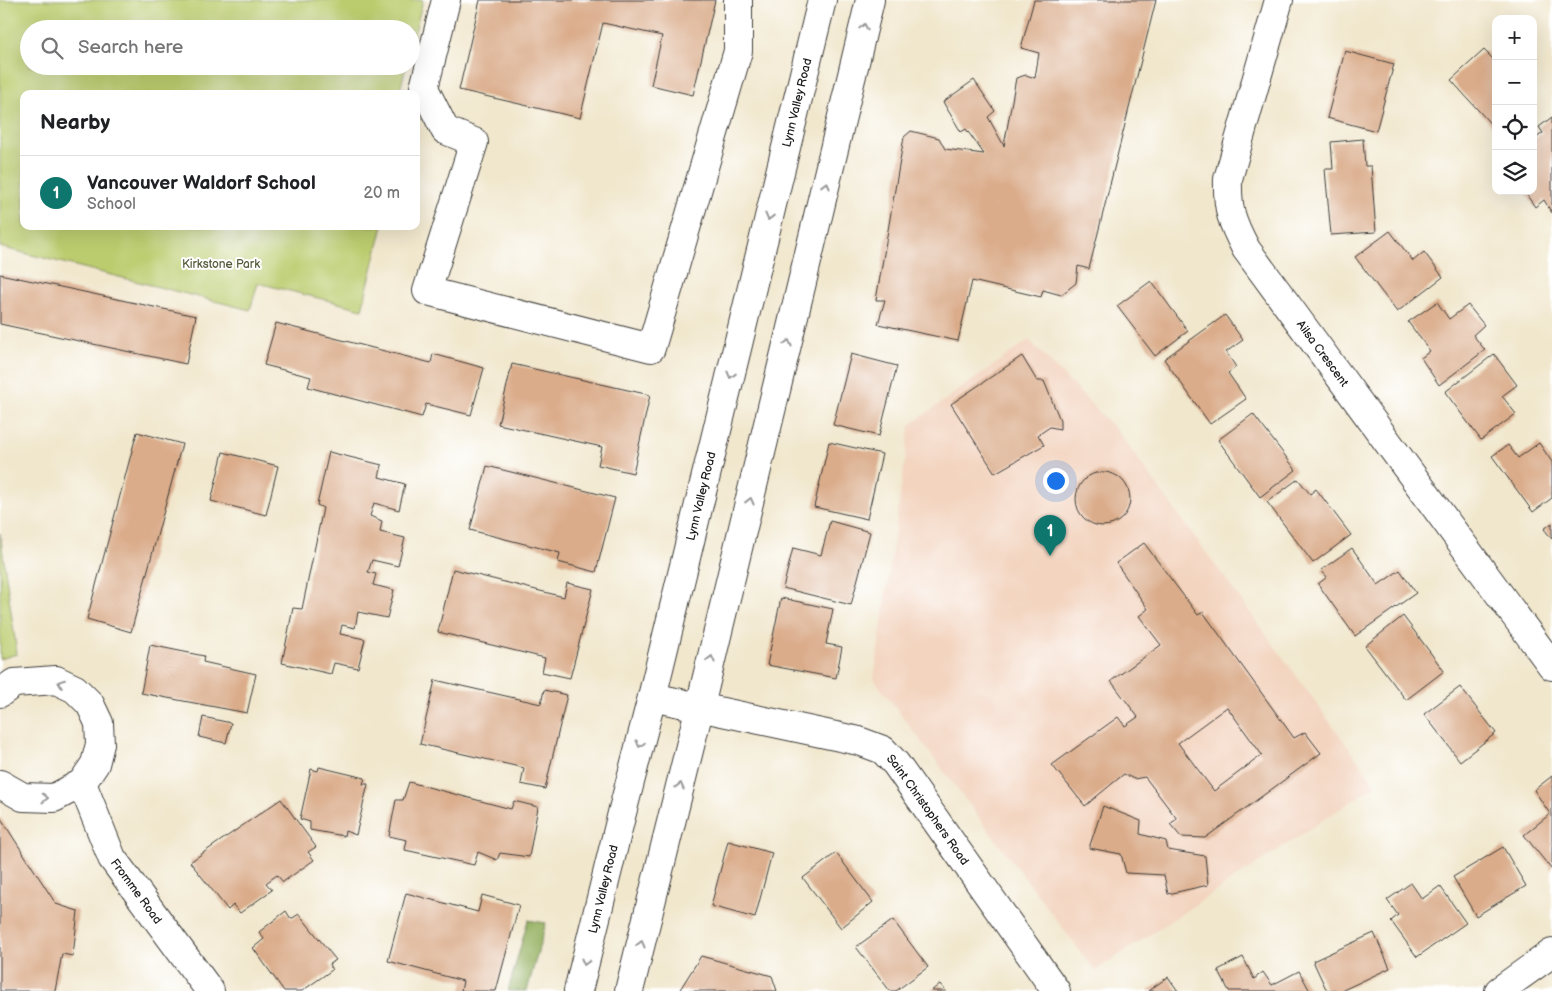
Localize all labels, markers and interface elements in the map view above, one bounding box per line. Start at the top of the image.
map controls [1492,15,1537,195]
button: + [1492,15,1537,60]
search box [20,20,420,75]
one-way arrow [858,23,869,32]
icon: search [38,34,66,62]
text: Search here [78,36,183,59]
street label: Lynn Valley Road [779,57,815,149]
button: − [1492,60,1537,105]
button: locate [1492,105,1537,150]
text: Nearby [40,110,110,135]
button: layers [1492,150,1537,195]
text: Vancouver Waldorf School [87,172,316,195]
one-way arrow [820,180,831,189]
text: 1 [53,184,59,203]
text: 20 m [364,184,400,203]
text: School [87,195,136,214]
one-way arrow [764,213,775,222]
park label: Kirkstone Park [182,257,260,272]
street label: Ailsa Crescent [1293,317,1352,390]
one-way arrow [782,338,793,347]
one-way arrow [726,371,737,380]
street label: Lynn Valley Road [683,450,719,542]
your location [1043,468,1069,494]
one-way arrow [744,496,755,505]
pin: 1 [1034,515,1066,556]
one-way arrow [705,654,716,663]
one-way arrow [57,679,66,689]
one-way arrow [635,739,646,748]
street label: Saint Christophers Road [883,751,972,868]
one-way arrow [674,781,685,790]
one-way arrow [42,793,49,803]
street label: Lynn Valley Road [585,843,621,935]
street label: Fromme Road [107,856,166,927]
one-way arrow [635,939,646,948]
one-way arrow [580,958,591,967]

